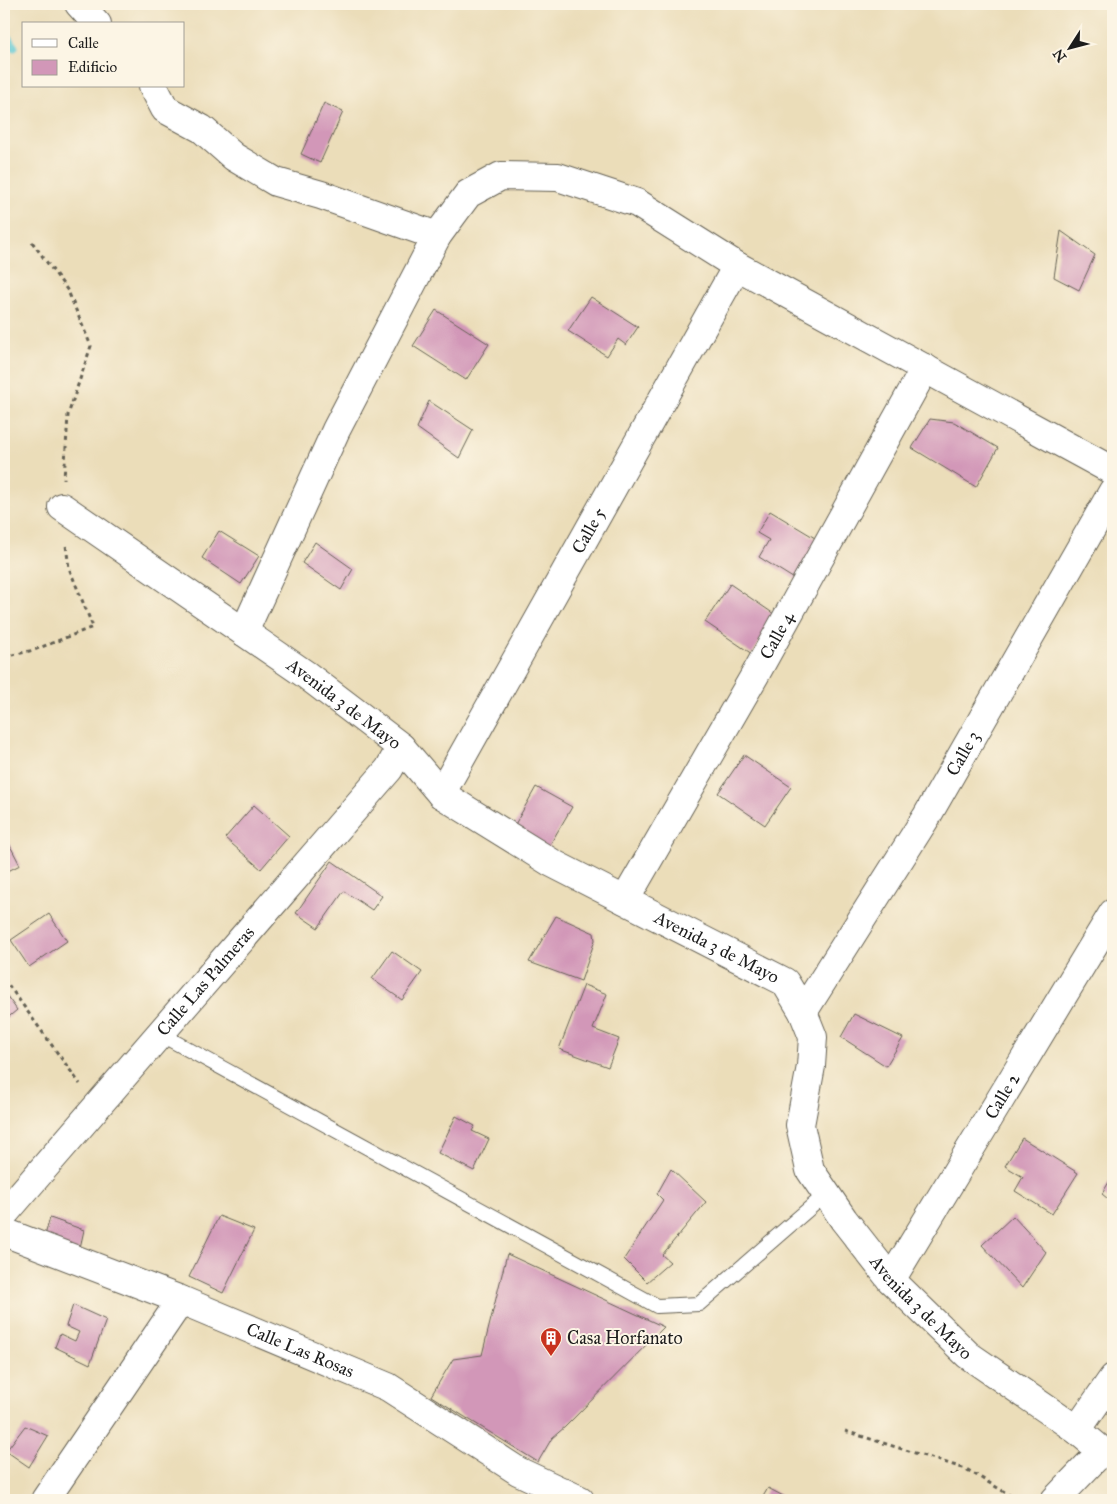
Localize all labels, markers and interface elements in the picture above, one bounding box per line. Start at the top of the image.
legend [22,22,185,88]
north arrow [1044,22,1094,72]
text: Calle [68,34,99,52]
text: N [1049,45,1070,65]
text: Edificio [68,58,117,76]
street label: Calle 5 [567,503,611,557]
street label: Calle 4 [755,607,799,663]
street label: Avenida 3 de Mayo [282,653,406,754]
street label: Calle 3 [941,727,984,780]
street label: Avenida 3 de Mayo [650,906,783,988]
street label: Calle Las Palmeras [152,922,259,1041]
street label: Calle 2 [980,1069,1025,1123]
street label: Avenida 3 de Mayo [864,1250,977,1364]
street label: Calle Las Rosas [243,1318,357,1383]
building icon: Casa Horfanato [539,1326,563,1357]
place label: Casa Horfanato [567,1327,683,1349]

